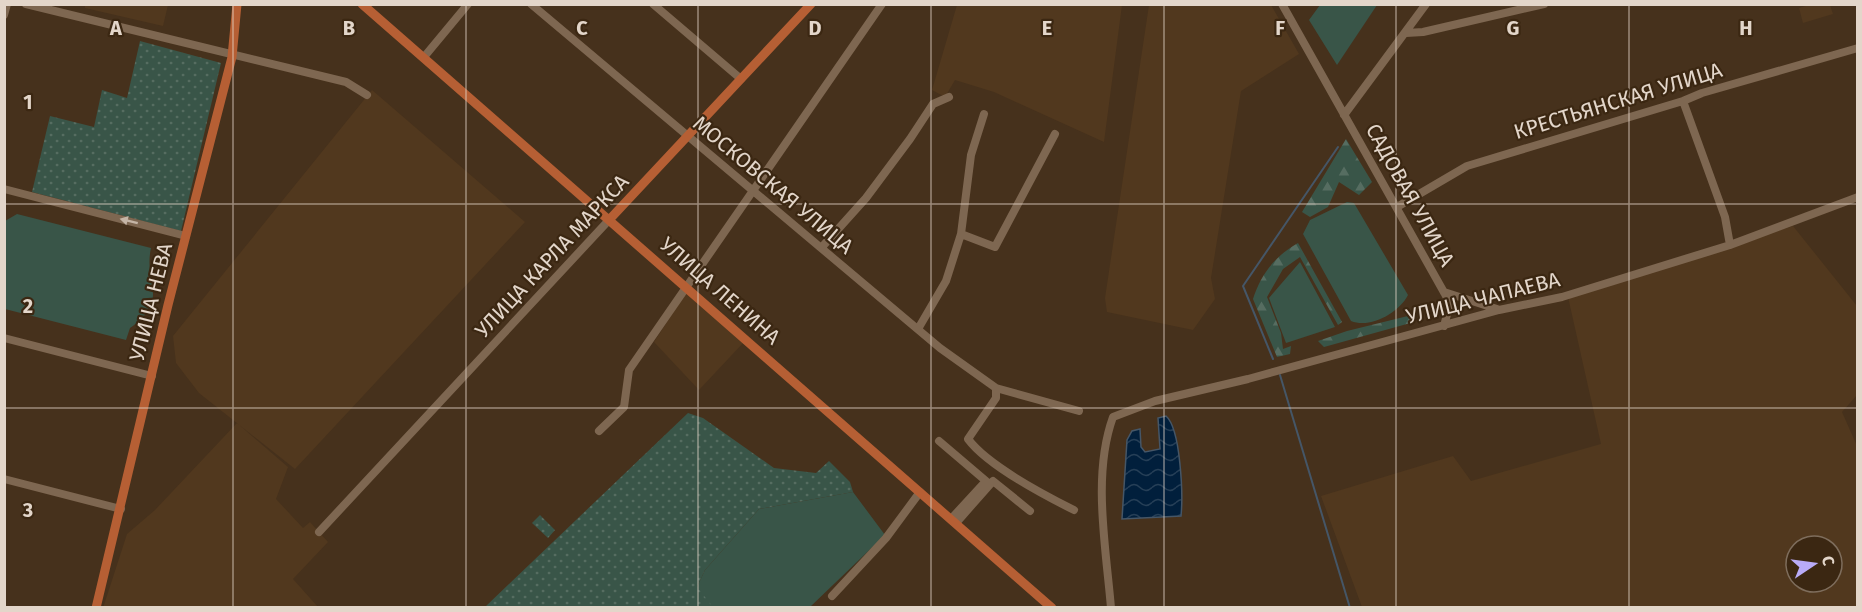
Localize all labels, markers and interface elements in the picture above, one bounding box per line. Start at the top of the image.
text: A [109,16,123,40]
text: B [343,16,355,40]
text: C [576,16,588,40]
text: D [808,16,822,40]
text: E [1042,16,1052,40]
text: F [1275,16,1285,40]
text: G [1507,16,1519,40]
text: H [1739,16,1753,40]
street label: КРЕСТЬЯНСКАЯ УЛИЦА [1511,57,1725,145]
text: 1 [23,90,33,114]
street label: МОСКОВСКАЯ УЛИЦА [688,110,858,260]
street label: САДОВАЯ УЛИЦА [1360,119,1460,271]
street label: УЛИЦА КАРЛА МАРКСА [470,169,634,343]
one-way arrow [120,216,138,225]
street label: УЛИЦА ЛЕНИНА [655,232,785,350]
street label: УЛИЦА НЕВА [124,240,178,364]
street label: УЛИЦА ЧАПАЕВА [1403,266,1563,330]
text: 2 [23,294,33,318]
text: 3 [22,498,33,522]
north arrow [1784,534,1844,594]
text: С [1818,554,1839,568]

